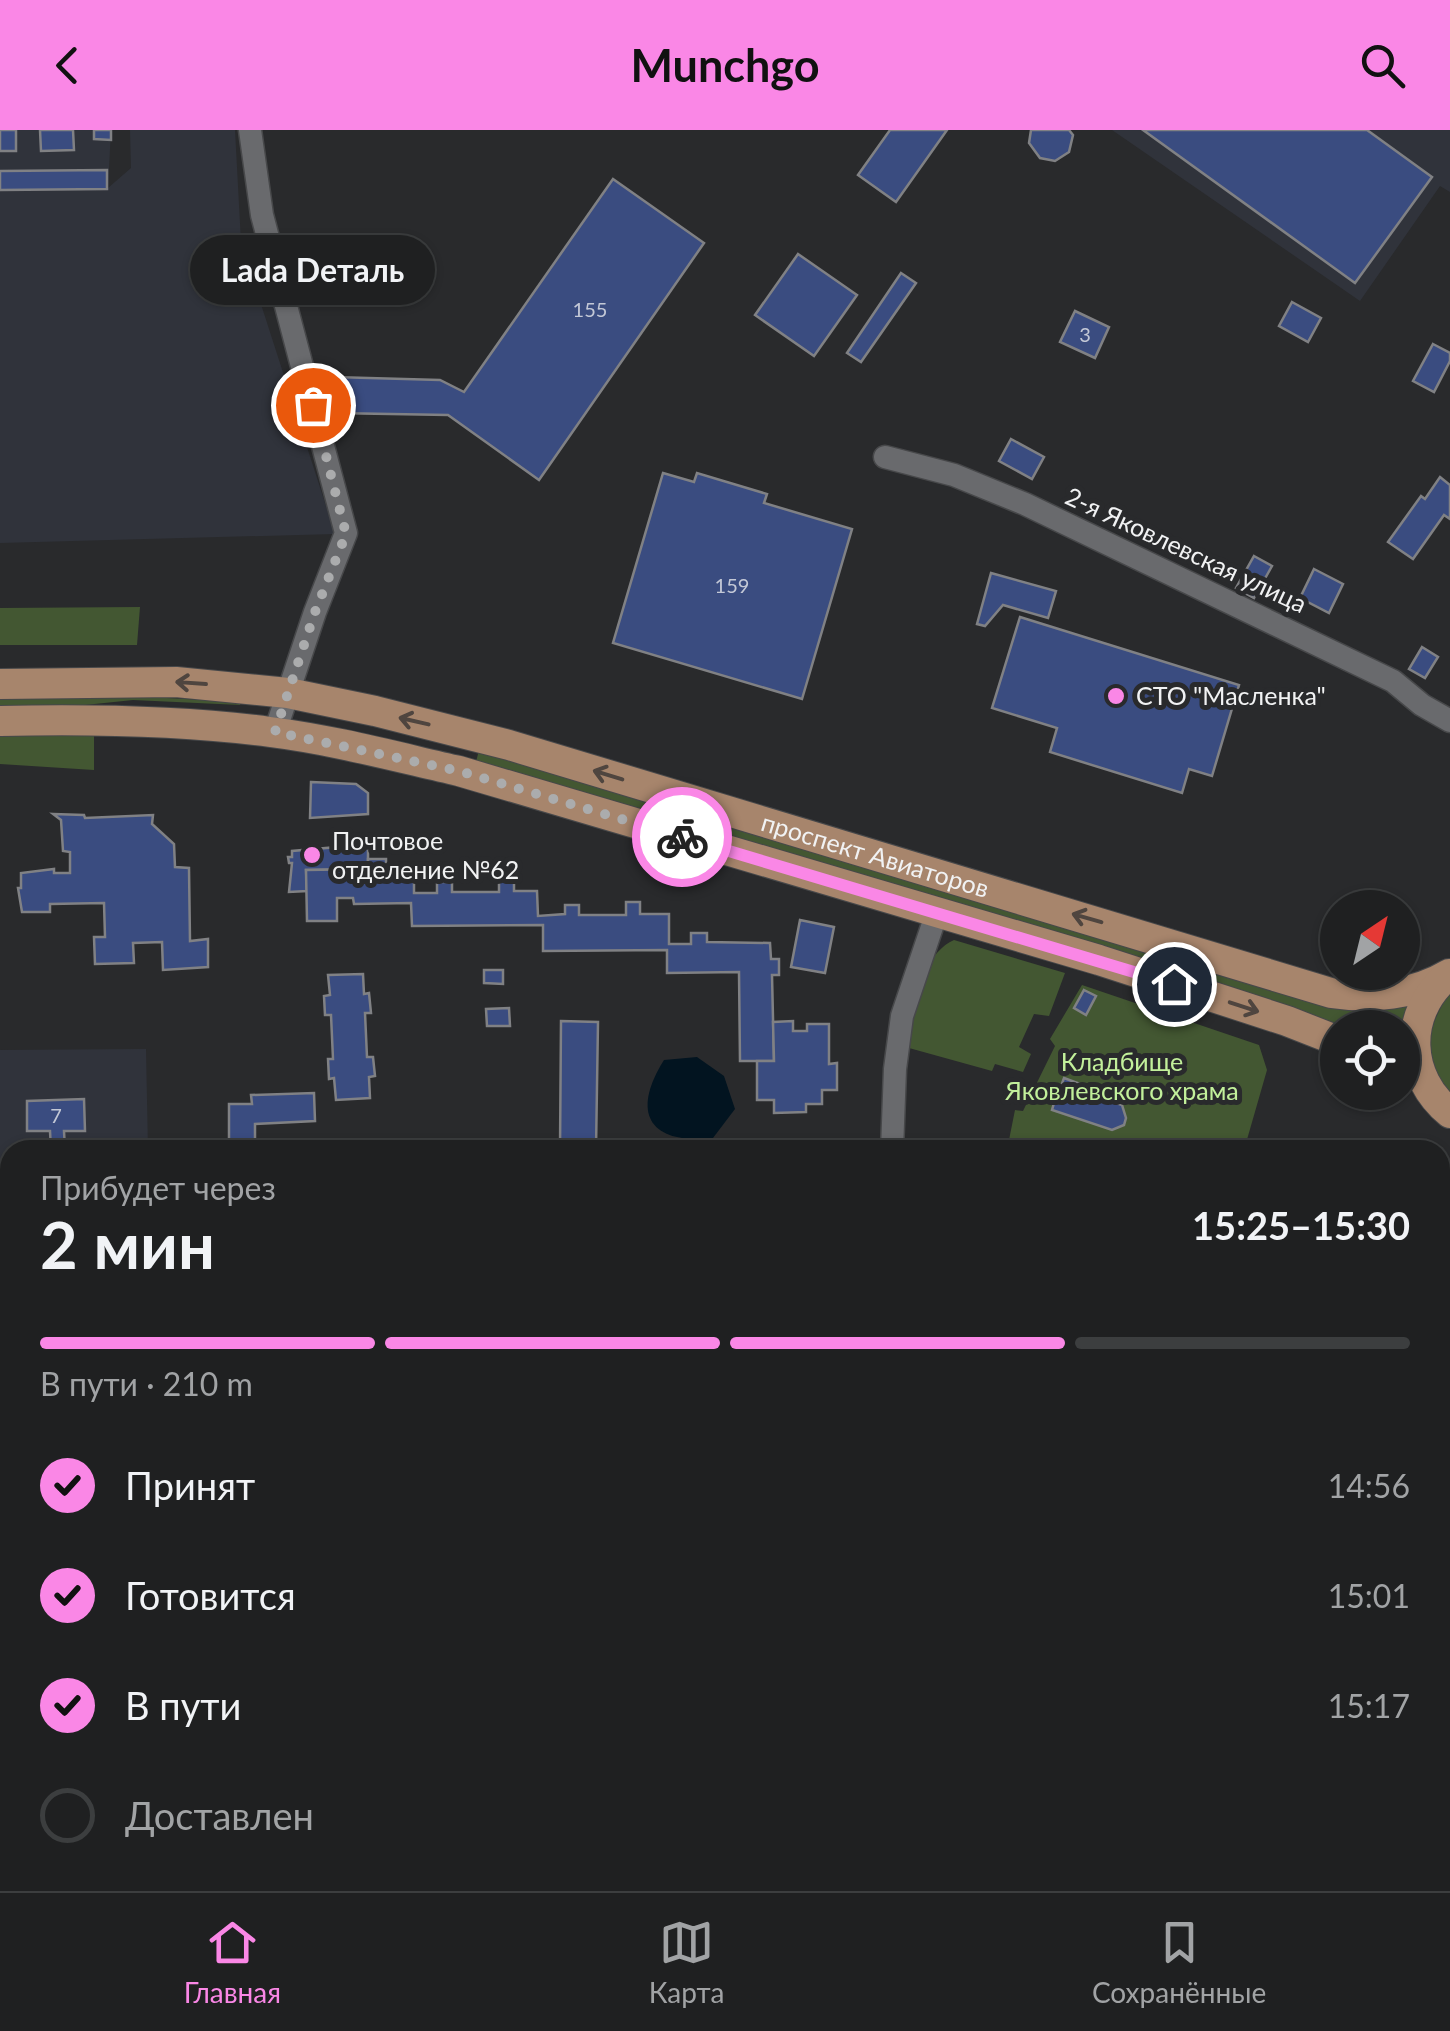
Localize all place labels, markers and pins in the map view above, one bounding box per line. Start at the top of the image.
callout: Lada Dеталь [190,235,436,305]
pin [271,363,356,448]
place label: СТО "Масленка" [1136,680,1326,710]
marker: СТО "Масленка" [1105,685,1127,707]
place label: Почтовое отделение №62 [332,825,519,884]
marker: Почтовое отделение №62 [301,844,323,866]
pin [1132,942,1217,1027]

